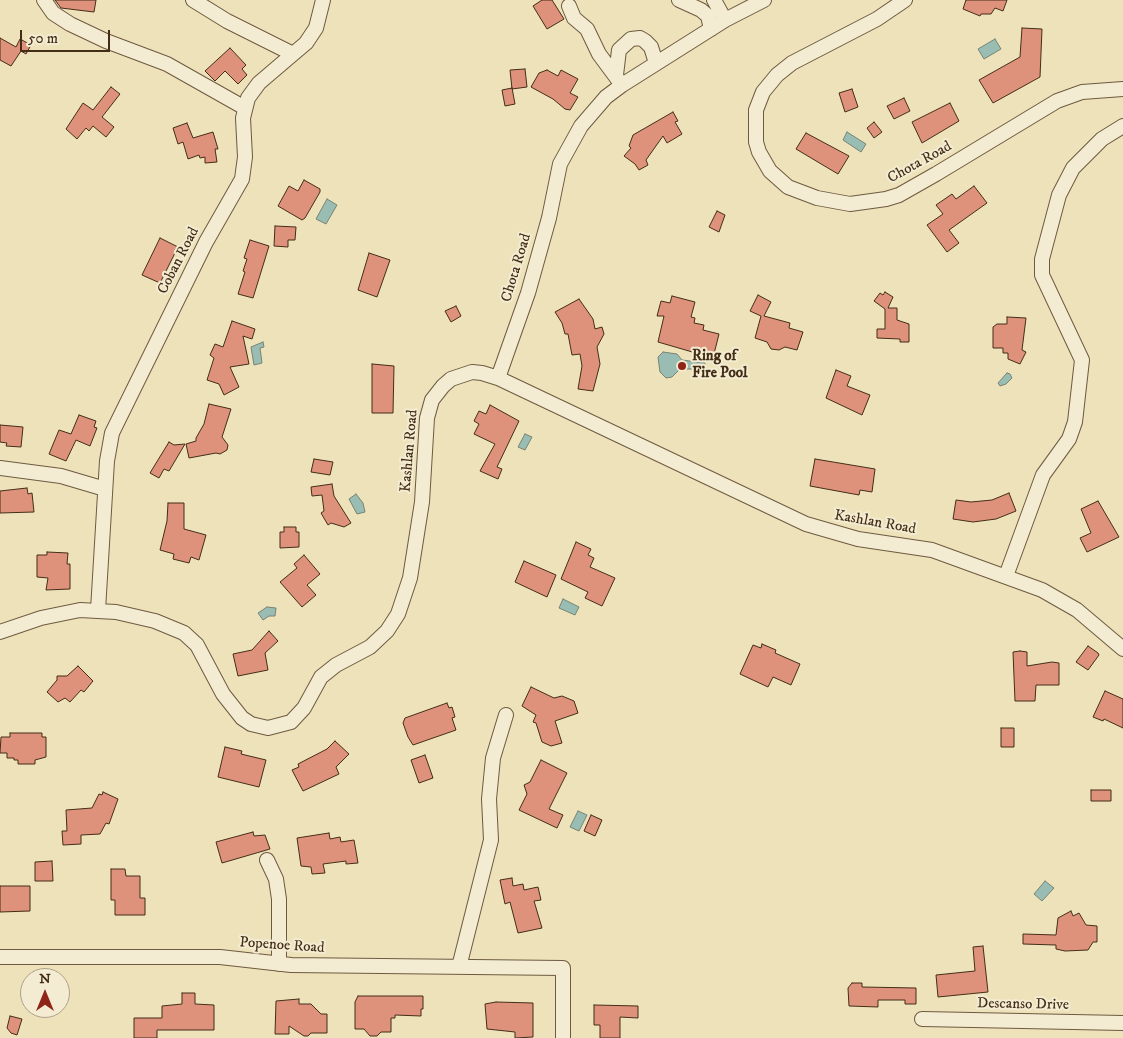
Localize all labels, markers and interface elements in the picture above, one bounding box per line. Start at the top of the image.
scale bar [22,20,112,52]
text: 50 m [28,29,58,48]
street label: Chota Road [885,138,955,188]
street label: Coban Road [154,224,204,298]
street label: Chota Road [498,232,536,304]
place label: Ring of Fire Pool [692,348,748,383]
marker: Ring of Fire Pool [676,360,688,372]
street label: Kashlan Road [397,409,423,493]
street label: Kashlan Road [833,507,917,539]
street label: Popenoe Road [239,934,325,958]
north arrow [20,968,70,1018]
text: N [39,970,51,988]
street label: Descanso Drive [977,995,1069,1015]

